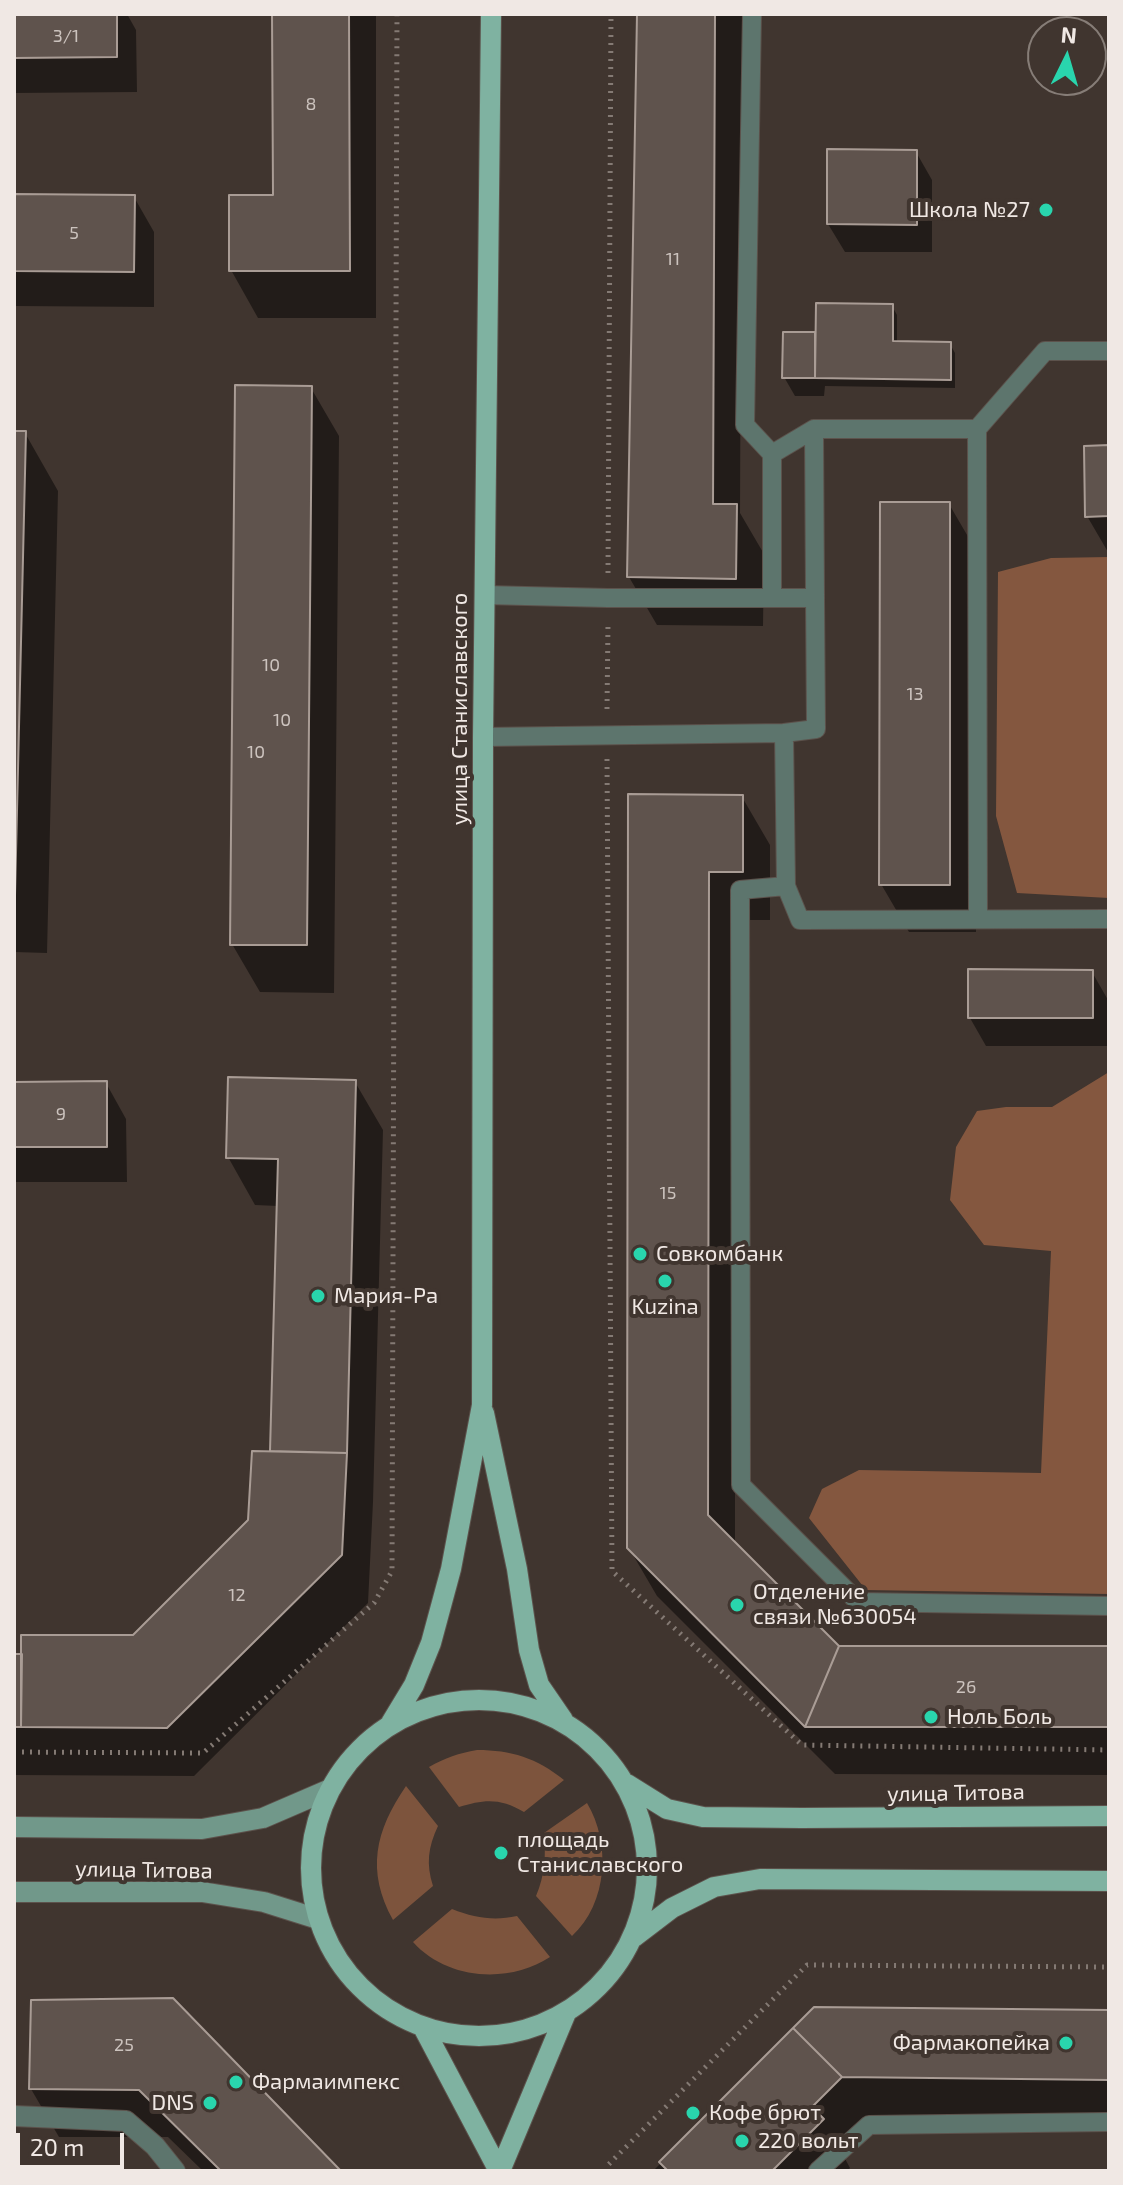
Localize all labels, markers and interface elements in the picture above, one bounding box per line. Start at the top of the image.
north arrow [1027,16,1107,96]
text: N [1060,20,1078,48]
house number: 3/1 [53,25,79,47]
house number: 8 [306,93,316,115]
place label: Школа №27 [909,197,1030,223]
marker: Школа №27 [1037,201,1055,219]
house number: 5 [69,222,79,244]
house number: 11 [666,248,680,270]
street label: улица Станиславского [447,593,473,825]
house number: 10 [262,654,280,676]
house number: 13 [906,683,924,705]
house number: 10 [273,709,291,731]
house number: 10 [247,741,265,763]
house number: 9 [56,1103,66,1125]
house number: 15 [660,1182,676,1204]
place label: Совкомбанк [656,1241,783,1267]
marker: Совкомбанк [631,1245,649,1263]
marker: Kuzina [656,1272,674,1290]
place label: Мария-Ра [334,1283,438,1309]
marker: Мария-Ра [309,1287,327,1305]
place label: Kuzina [632,1294,698,1320]
place label: Отделение связи №630054 [753,1579,917,1630]
house number: 12 [228,1584,246,1606]
marker: Отделение связи №630054 [728,1596,746,1614]
house number: 26 [956,1676,976,1698]
place label: Ноль Боль [947,1704,1052,1730]
marker: Ноль Боль [922,1708,940,1726]
street label: улица Титова [887,1779,1025,1807]
place label: площадь Станиславского [517,1827,683,1878]
marker: площадь Станиславского [492,1844,510,1862]
street label: улица Титова [75,1856,213,1884]
place label: Фармакопейка [893,2030,1050,2056]
house number: 25 [114,2034,134,2056]
marker: Фармакопейка [1057,2034,1075,2052]
place label: Фармаимпекс [252,2069,400,2095]
marker: Фармаимпекс [227,2073,245,2091]
place label: DNS [152,2090,194,2116]
marker: DNS [201,2094,219,2112]
place label: Кофе брют [709,2100,821,2126]
marker: Кофе брют [684,2104,702,2122]
scale bar [20,2117,128,2167]
place label: 220 вольт [758,2128,859,2154]
text: 20 m [30,2132,84,2161]
marker: 220 вольт [733,2132,751,2150]

